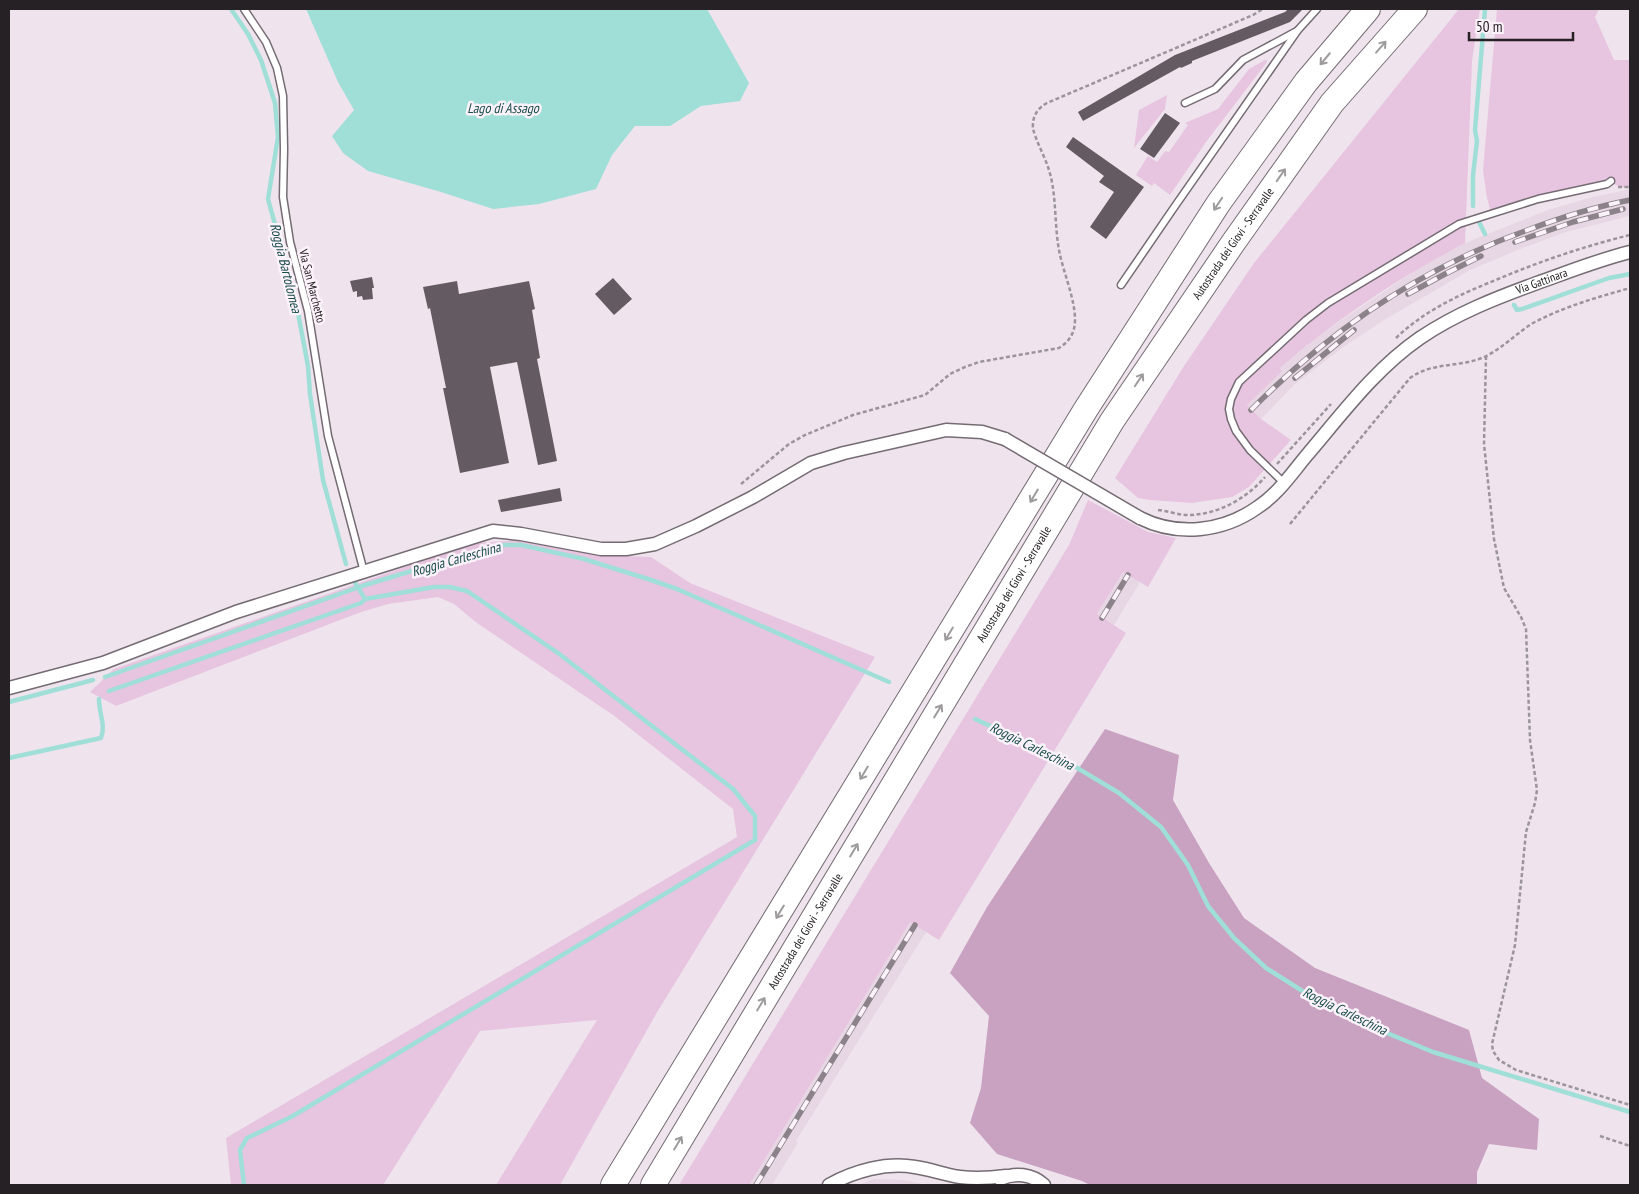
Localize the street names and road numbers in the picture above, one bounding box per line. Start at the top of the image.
street label: Autostrada dei Giovi - Serravalle [1189,185,1277,302]
street label: Via San Marchetto [296,247,329,324]
street label: Via Gattinara [1513,265,1570,298]
street label: Autostrada dei Giovi - Serravalle [973,523,1054,645]
street label: Autostrada dei Giovi - Serravalle [764,870,846,992]

